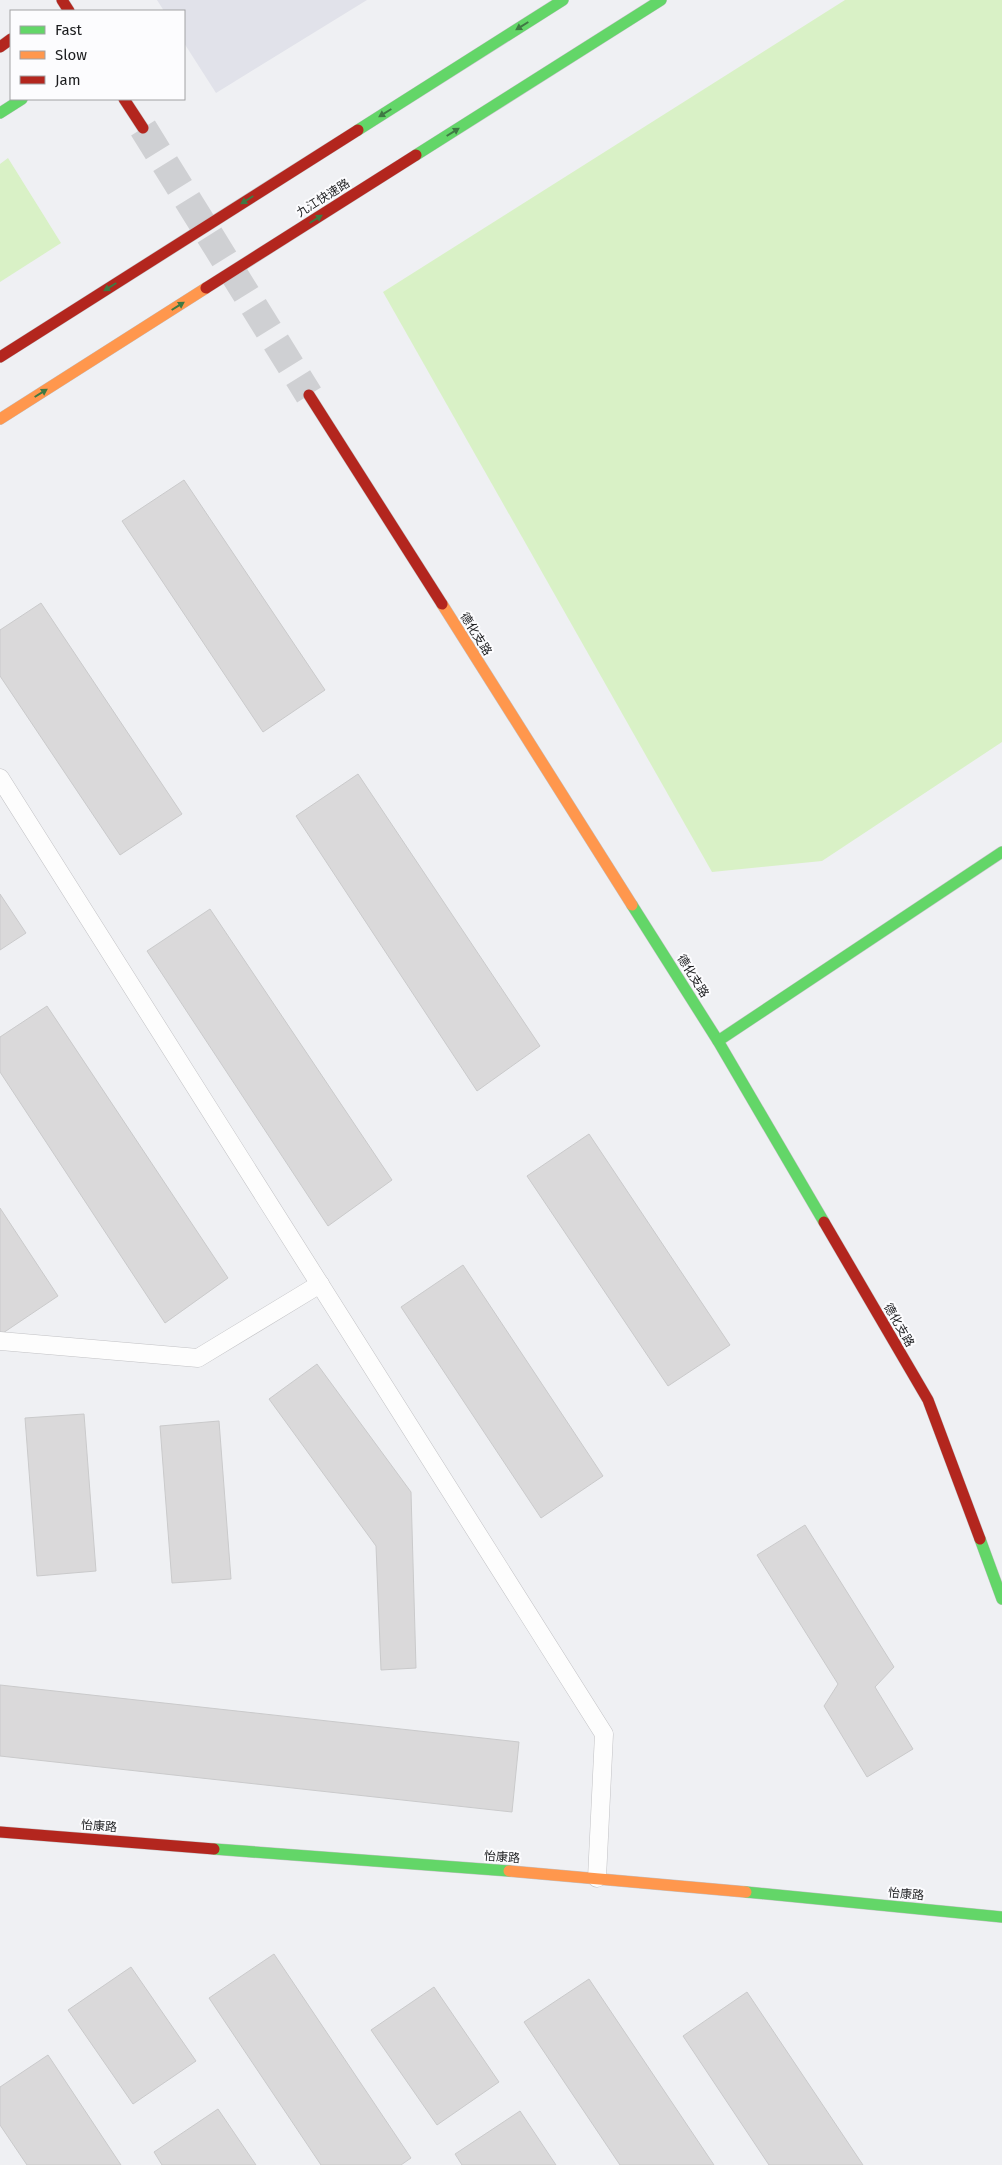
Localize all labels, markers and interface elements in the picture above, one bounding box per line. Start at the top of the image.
legend [10,10,185,100]
text: Fast [55,21,82,39]
one-way arrow [515,21,529,31]
text: Slow [55,46,87,64]
text: Jam [55,71,81,89]
one-way arrow [378,108,391,118]
one-way arrow [446,127,459,137]
street label: 九江快速路 [294,176,352,220]
one-way arrow [241,195,254,205]
one-way arrow [309,214,322,224]
one-way arrow [104,282,117,292]
one-way arrow [172,301,185,311]
one-way arrow [35,388,48,398]
street label: 德化支路 [457,610,495,658]
street label: 德化支路 [674,952,712,1000]
street label: 德化支路 [881,1301,917,1349]
street label: 怡康路 [81,1818,117,1834]
street label: 怡康路 [484,1849,520,1865]
street label: 怡康路 [887,1885,925,1903]

